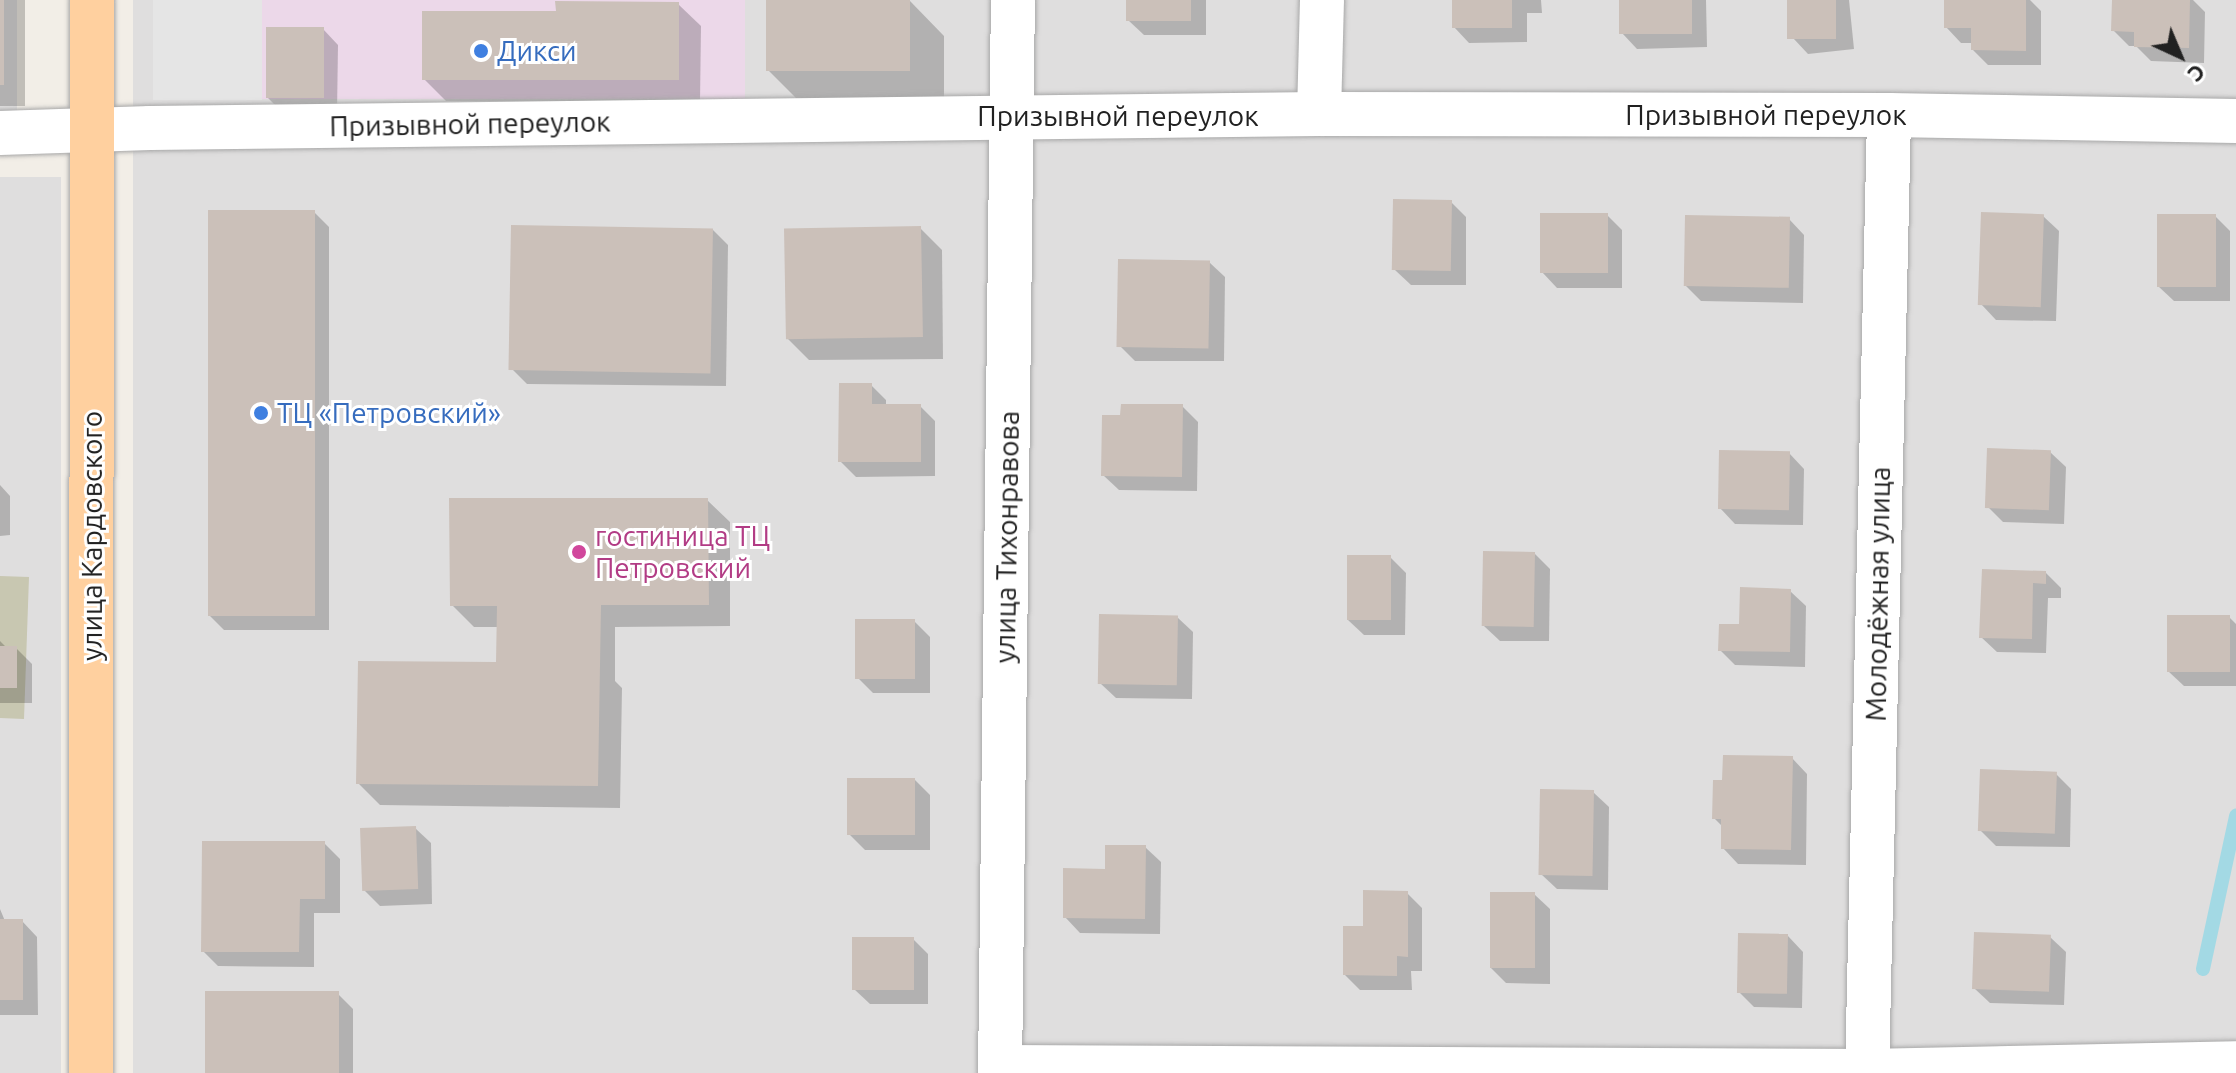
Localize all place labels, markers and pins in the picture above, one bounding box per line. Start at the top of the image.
place label: Дикси [497,34,577,68]
marker: Дикси [472,42,490,60]
place label: ТЦ «Петровский» [277,396,501,430]
marker: ТЦ «Петровский» [252,404,270,422]
place label: гостиница ТЦ Петровский [595,519,770,585]
marker: гостиница ТЦ Петровский [570,543,588,561]

